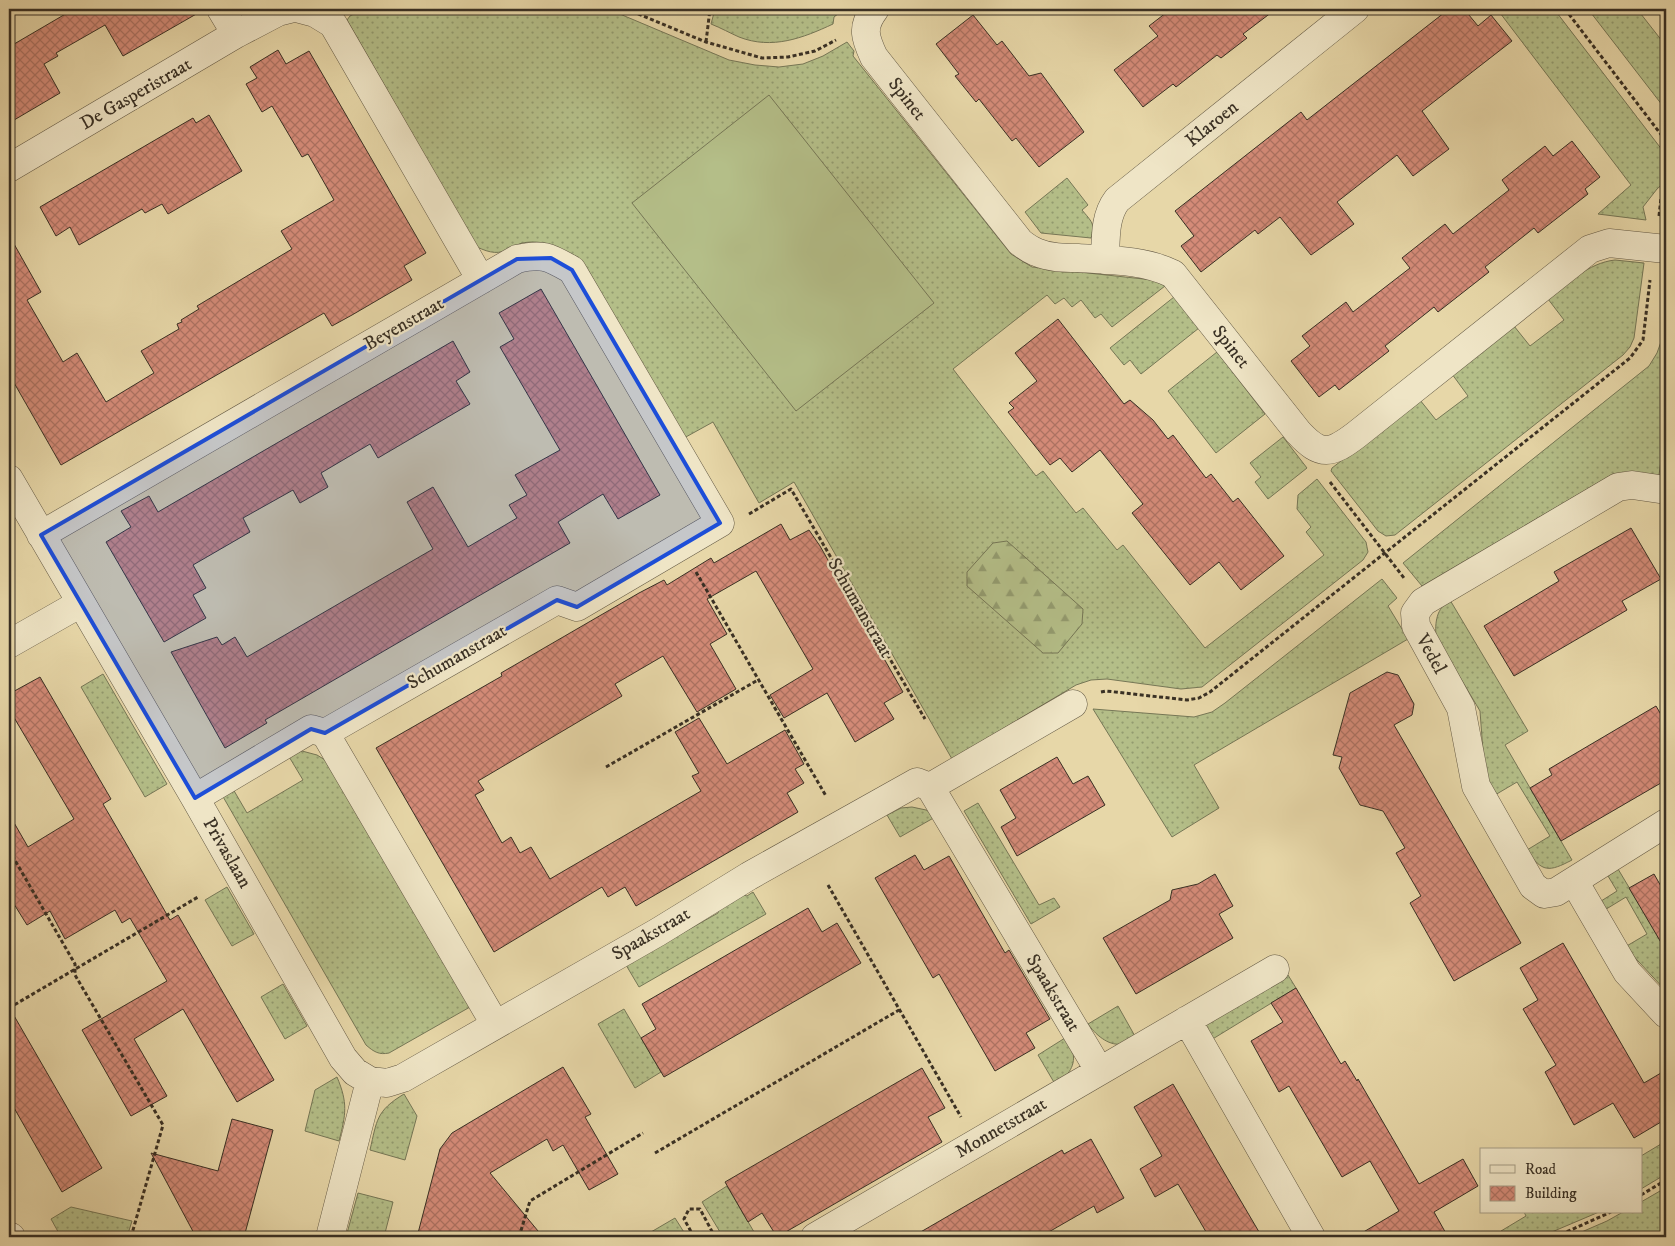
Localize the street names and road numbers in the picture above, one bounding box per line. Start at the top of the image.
street label: De Gasperistraat [76,53,196,135]
street label: Spinet [883,73,931,125]
street label: Klaroen [1181,96,1243,152]
street label: Beyenstraat [360,292,448,356]
street label: Spinet [1207,321,1255,373]
street label: Schumanstraat [822,554,898,662]
street label: Schumanstraat [403,619,511,695]
street label: Vedel [1410,629,1451,678]
street label: Privaslaan [198,814,256,892]
street label: Spaakstraat [608,902,694,966]
street label: Spaakstraat [1021,950,1085,1036]
street label: Monnetstraat [951,1093,1051,1163]

